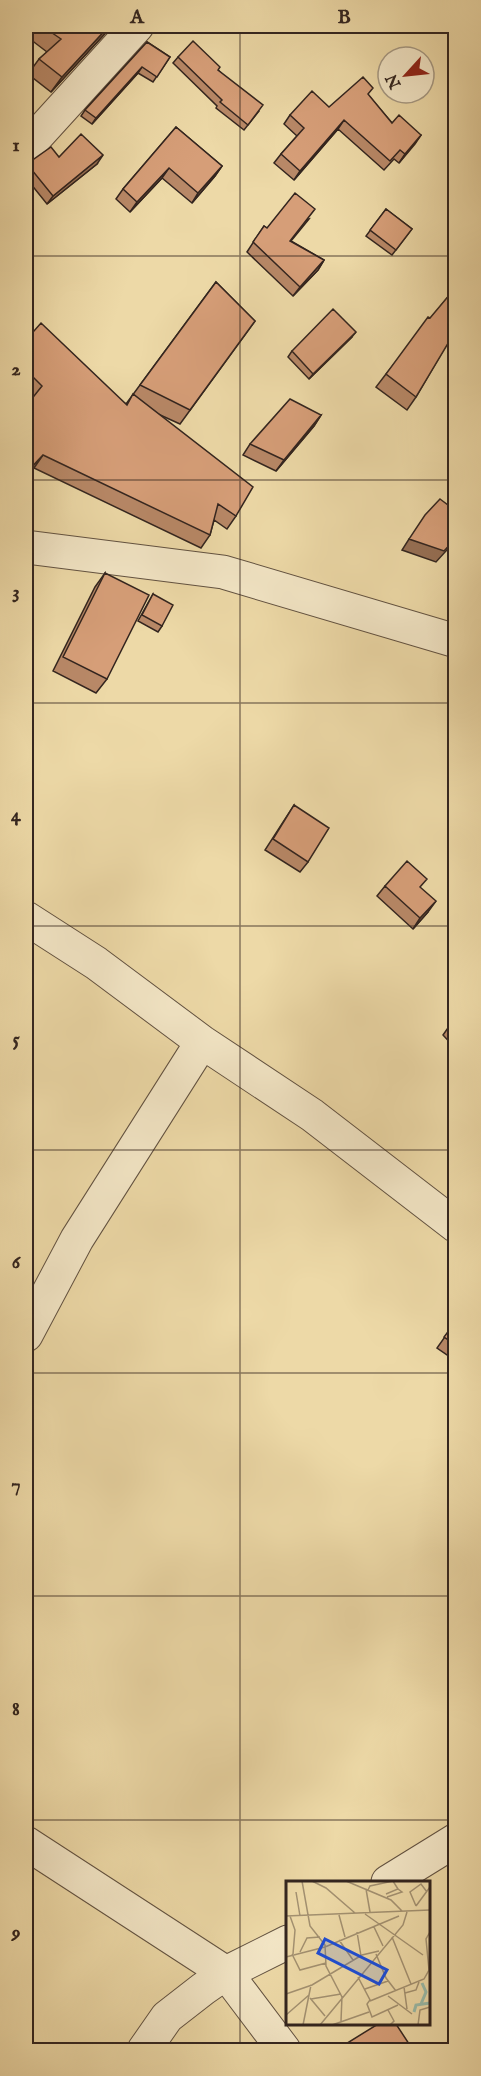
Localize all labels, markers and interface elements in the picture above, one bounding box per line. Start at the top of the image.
text: A [129,5,145,30]
text: B [337,5,351,30]
north arrow [376,45,436,105]
text: N [382,70,407,93]
text: 1 [12,133,20,158]
text: 2 [11,357,21,382]
text: 3 [12,580,20,605]
text: 4 [11,803,22,828]
text: 5 [12,1027,20,1052]
text: 6 [12,1250,22,1275]
text: 7 [11,1473,21,1498]
text: 8 [12,1697,20,1722]
inset map [286,1881,430,2025]
text: 9 [11,1920,21,1945]

